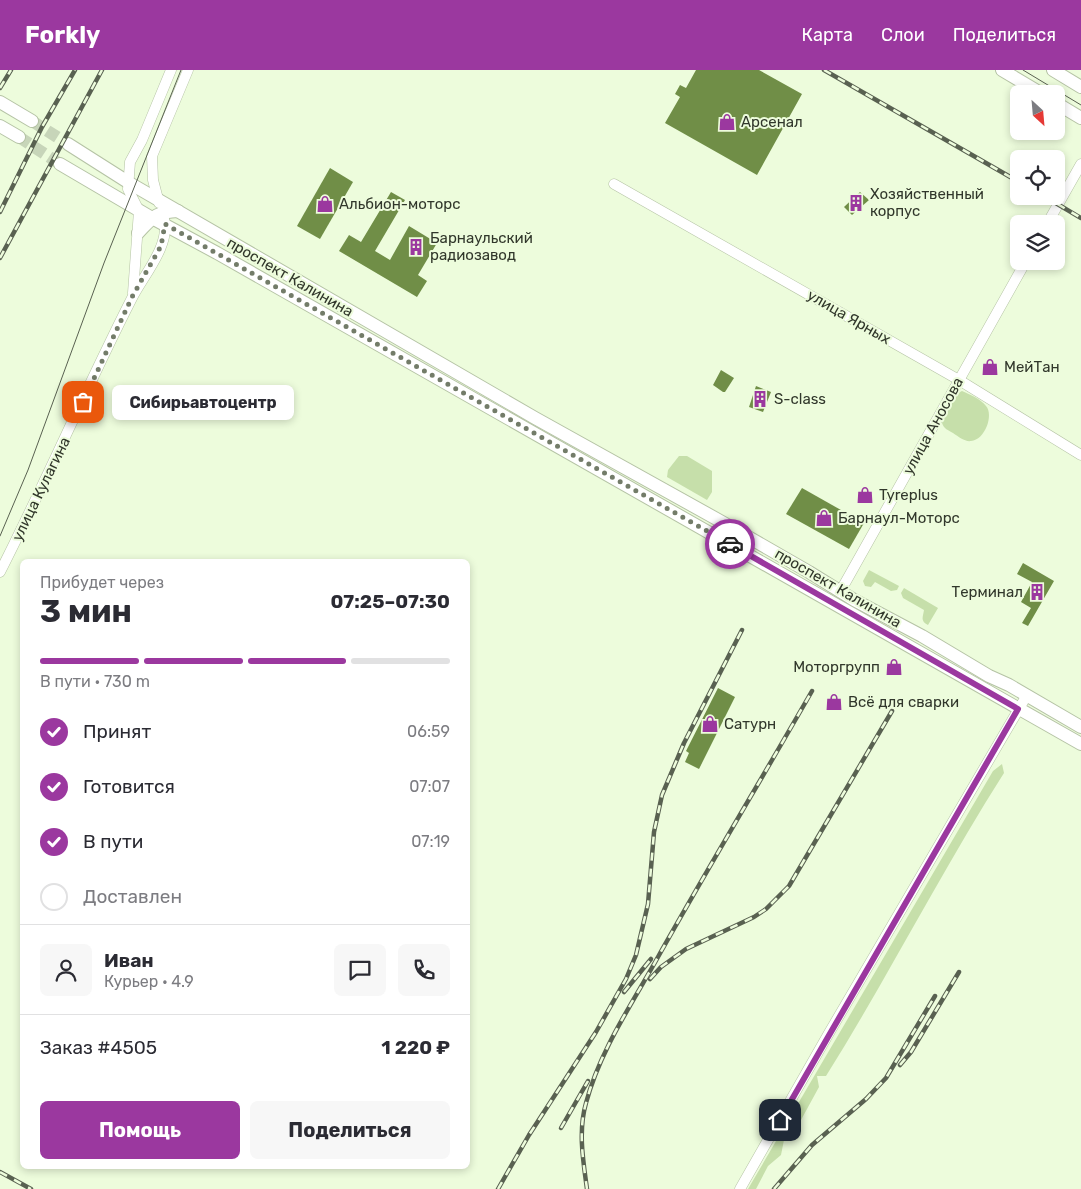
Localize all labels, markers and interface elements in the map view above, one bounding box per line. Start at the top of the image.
text: Forkly [25,21,100,49]
text: Карта [802,24,853,46]
text: Слои [881,24,925,46]
text: Поделиться [953,24,1056,46]
north arrow [1010,85,1065,140]
map controls [1010,85,1065,270]
shop icon: Арсенал [717,112,737,132]
place label: Арсенал [741,113,803,131]
button: locate [1010,150,1065,205]
place label: Хозяйственный корпус [870,185,984,220]
building icon: Хозяйственный корпус [846,193,866,213]
shop icon: Альбион-моторс [315,194,335,214]
place label: Альбион-моторс [339,195,460,213]
button: layers [1010,215,1065,270]
place label: Барнаульский радиозавод [430,229,533,264]
street label: проспект Калинина [224,234,356,320]
building icon: Барнаульский радиозавод [406,237,426,257]
street label: улица Ярных [804,286,894,348]
shop icon: МейТан [980,357,1000,377]
place label: МейТан [1004,358,1060,376]
street label: улица Аносова [899,374,967,478]
pin [62,381,104,423]
callout: Сибирьавтоцентр [113,384,296,420]
icon: bag [69,388,97,416]
building icon: S-class [750,389,770,409]
place label: S-class [774,390,826,408]
text: Сибирьавтоцентр [129,393,277,412]
street label: улица Кулагина [8,434,74,544]
shop icon: Tyreplus [855,485,875,505]
place label: Tyreplus [879,486,938,504]
shop icon: Барнаул-Моторс [814,508,834,528]
place label: Барнаул-Моторс [838,509,960,527]
courier [705,519,755,569]
icon: car [716,530,744,558]
street label: проспект Калинина [772,545,904,631]
text: Прибудет через [40,573,164,592]
building icon: Терминал [1027,582,1047,602]
place label: Терминал [951,583,1023,601]
text: 07:25–07:30 [330,590,450,613]
text: 3 мин [40,592,132,630]
shop icon: Моторгрупп [884,657,904,677]
place label: Моторгрупп [793,658,880,676]
text: В пути · 730 m [40,672,150,691]
shop icon: Всё для сварки [824,692,844,712]
place label: Всё для сварки [848,693,959,711]
shop icon: Сатурн [700,714,720,734]
place label: Сатурн [724,715,776,733]
icon: check [40,718,68,746]
text: Принят [83,720,151,743]
text: 06:59 [407,722,450,741]
icon: check [40,773,68,801]
text: Готовится [83,775,175,798]
text: 07:07 [409,777,450,796]
icon: check [40,828,68,856]
text: В пути [83,830,143,853]
text: 07:19 [411,832,450,851]
text: Доставлен [83,885,182,908]
button: person [40,944,92,996]
button: chat [334,944,386,996]
button: phone [398,944,450,996]
text: Иван [104,949,154,972]
text: Курьер · 4.9 [104,972,194,991]
text: Заказ #4505 [40,1036,157,1059]
text: 1 220 ₽ [381,1036,450,1059]
pin [759,1099,801,1141]
button: Помощь [40,1101,240,1159]
button: Поделиться [250,1101,450,1159]
icon: home [766,1106,794,1134]

